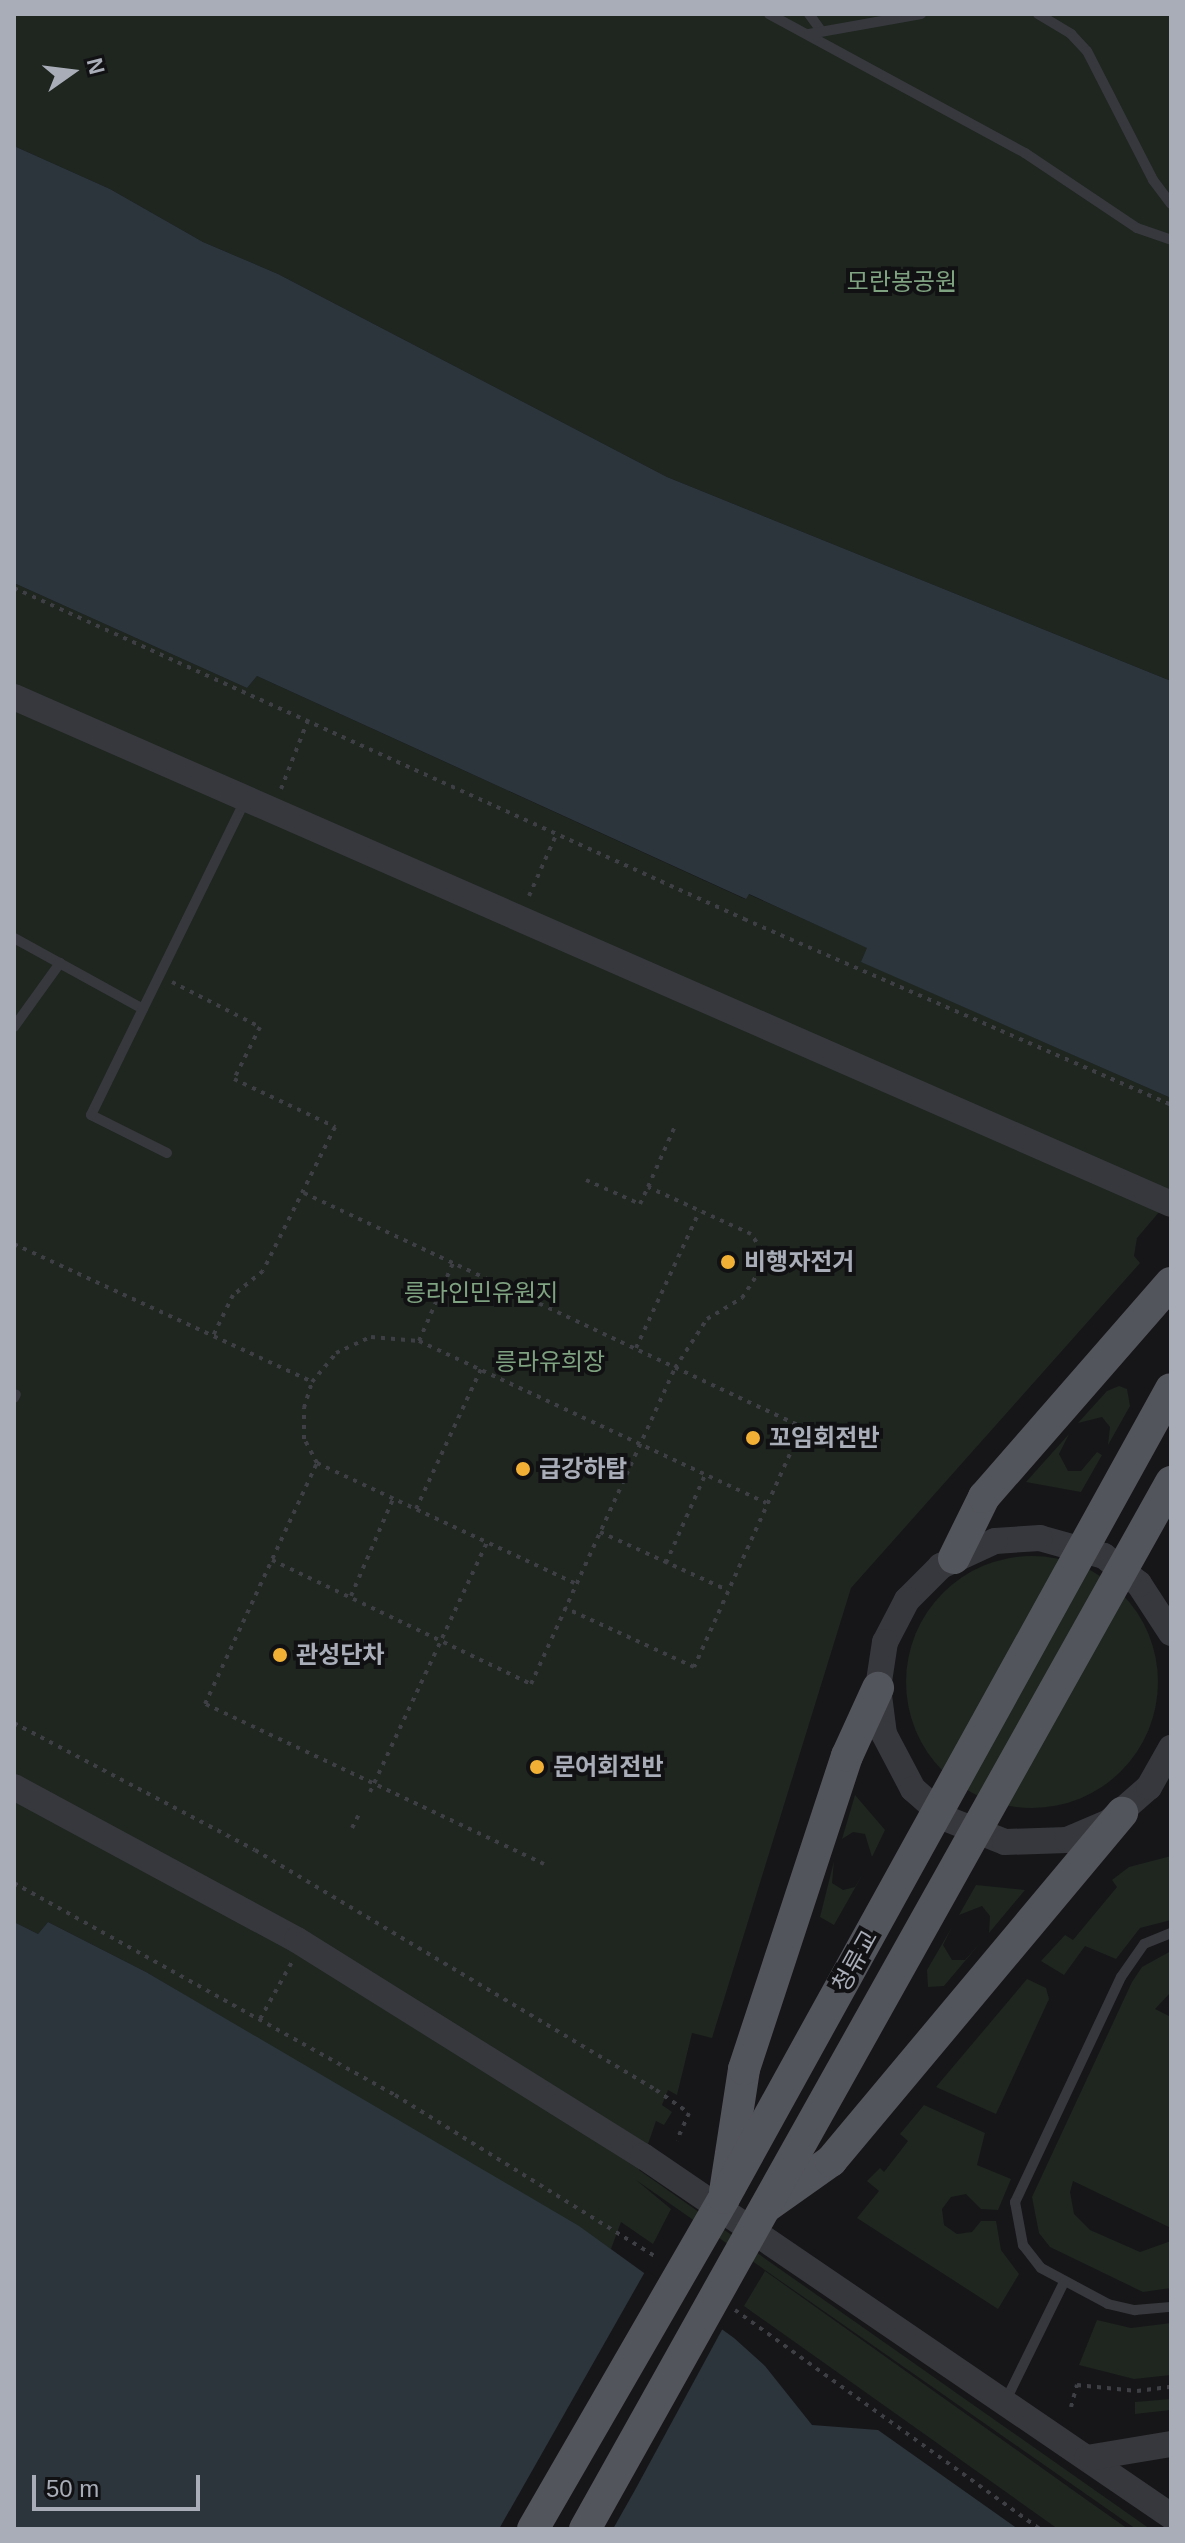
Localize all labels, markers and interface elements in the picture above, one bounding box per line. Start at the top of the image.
north arrow [32,32,112,112]
text: N [82,55,110,77]
park label: 모란봉공원 [847,268,957,296]
place label: 비행자전거 [744,1248,854,1276]
marker: 비행자전거 [719,1253,737,1271]
park label: 릉라인민유원지 [404,1279,558,1307]
park label: 릉라유희장 [495,1348,605,1376]
place label: 꼬임회전반 [769,1424,879,1452]
marker: 꼬임회전반 [744,1429,762,1447]
place label: 급강하탑 [539,1455,627,1483]
marker: 급강하탑 [514,1460,532,1478]
place label: 관성단차 [296,1641,384,1669]
marker: 관성단차 [271,1646,289,1664]
place label: 문어회전반 [553,1753,663,1781]
marker: 문어회전반 [528,1758,546,1776]
street label: 청류교 [826,1925,884,1997]
scale bar [36,2459,204,2509]
text: 50 m [46,2475,99,2502]

